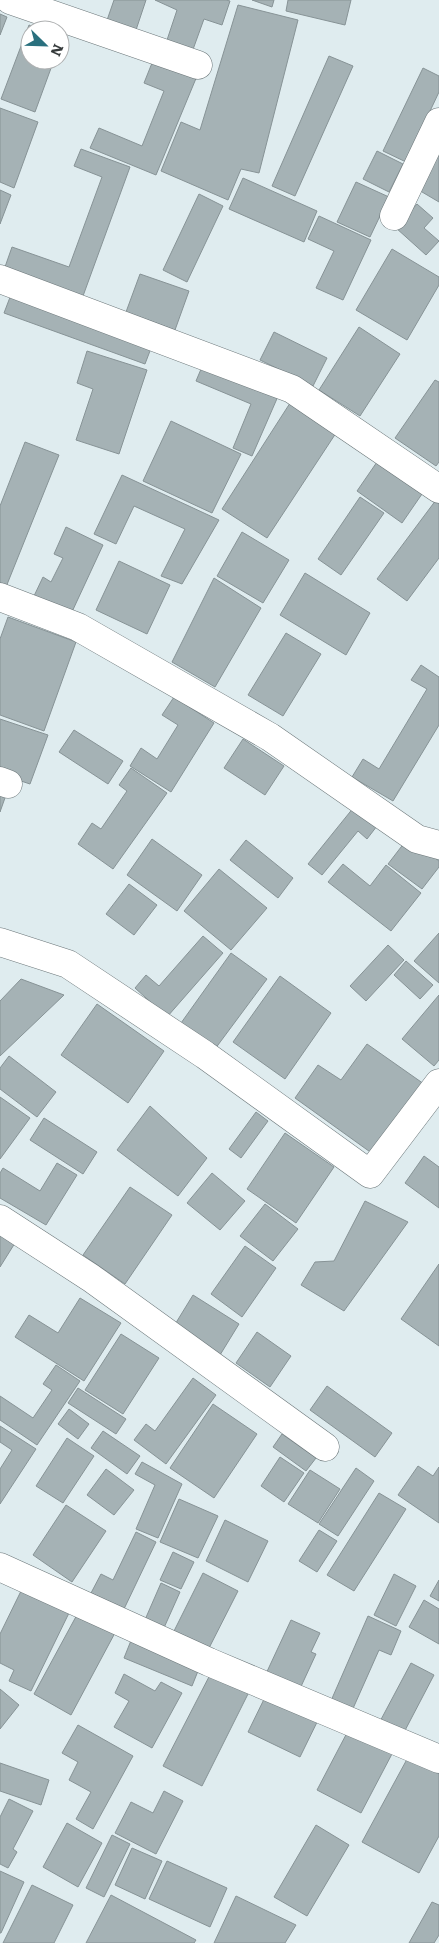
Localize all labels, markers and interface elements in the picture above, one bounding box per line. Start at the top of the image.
north arrow [20,20,70,70]
text: N [46,41,69,60]

